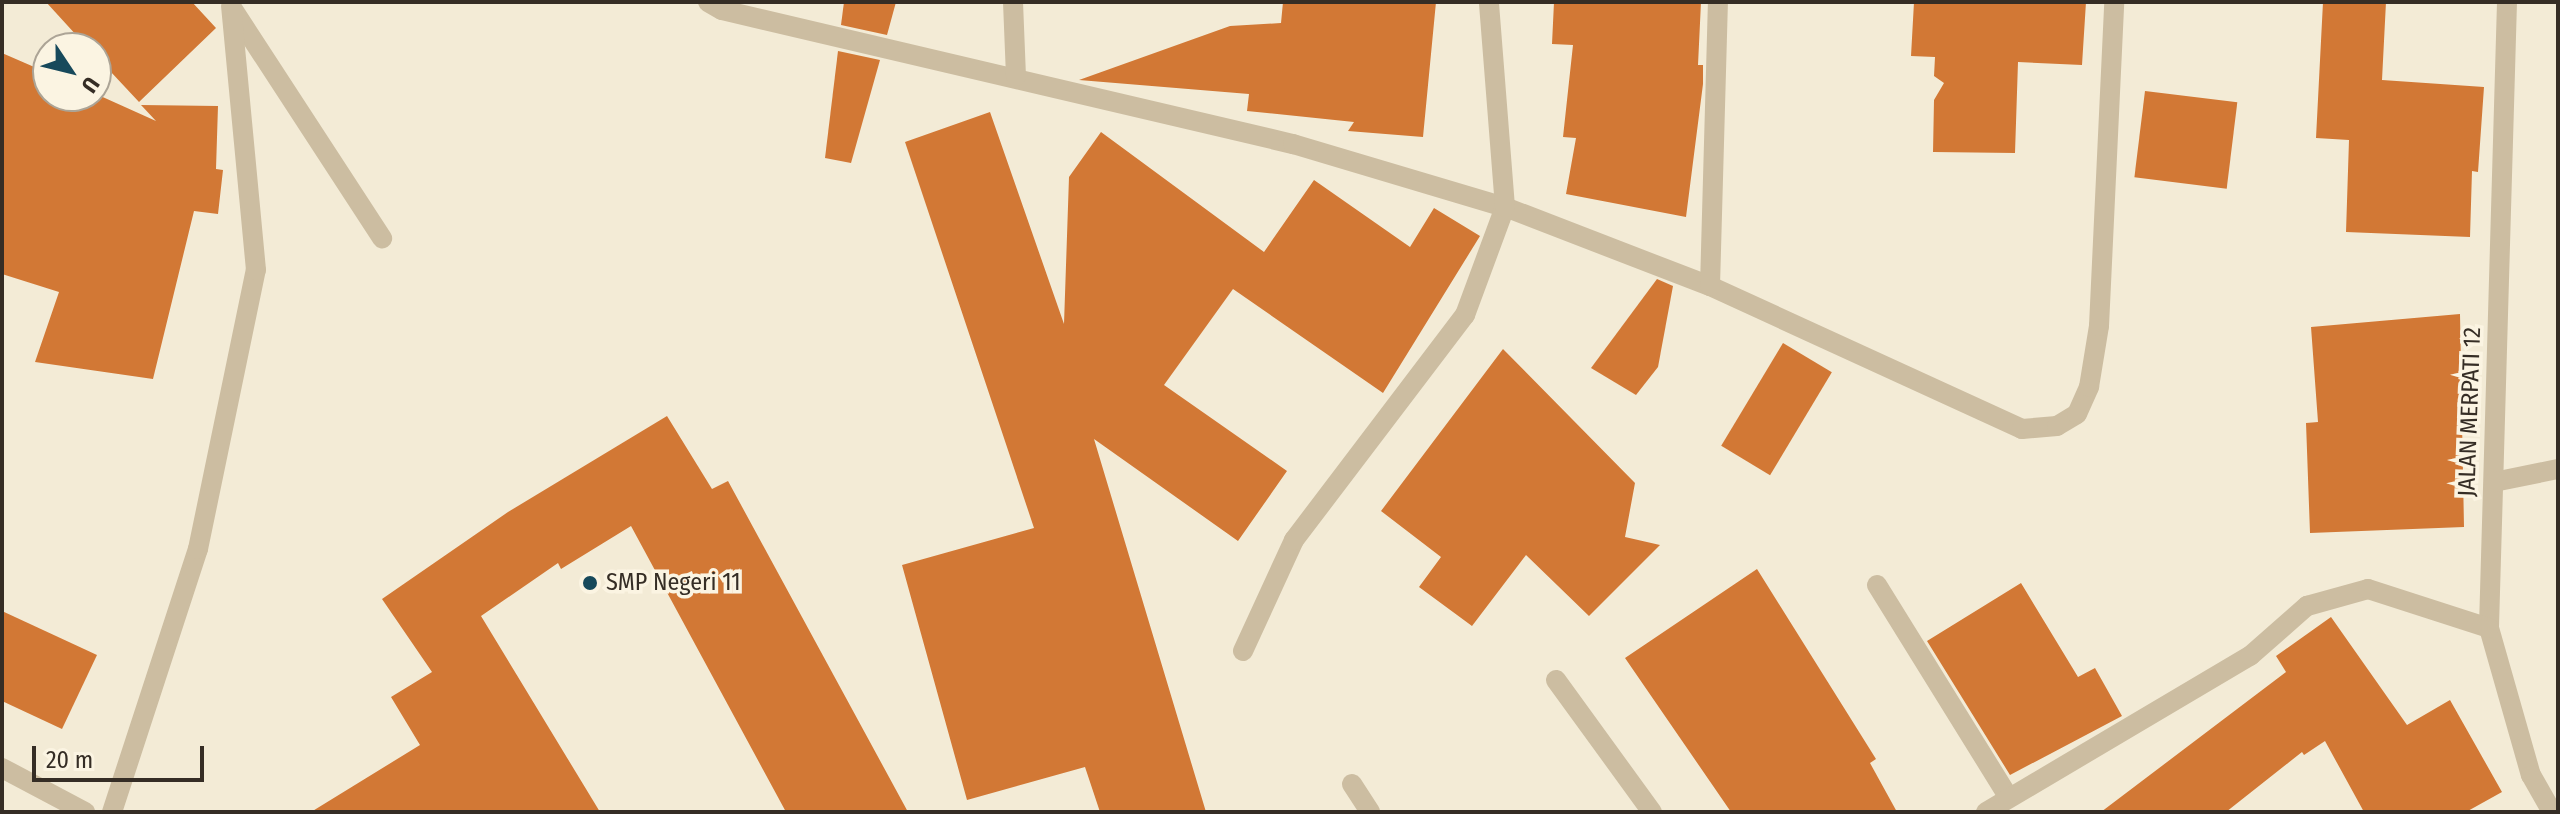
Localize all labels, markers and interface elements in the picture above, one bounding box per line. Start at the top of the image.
north arrow [32,32,112,112]
text: U [76,72,105,98]
street label: JALAN MERPATI 12 [2453,327,2487,497]
place label: SMP Negeri 11 [606,569,741,597]
marker: SMP Negeri 11 [581,574,599,592]
scale bar [36,730,208,780]
text: 20 m [46,746,93,774]

